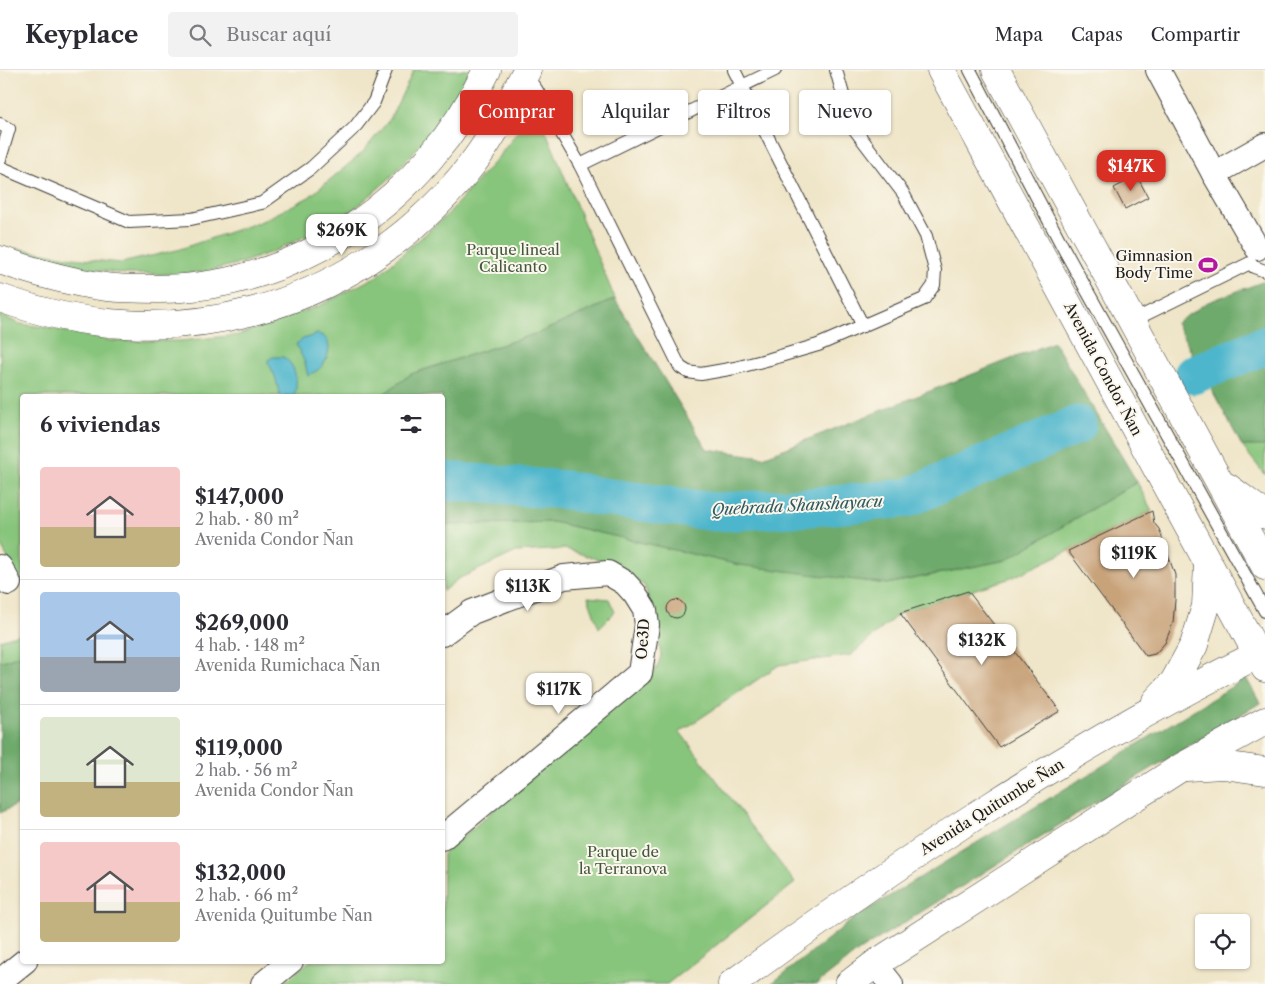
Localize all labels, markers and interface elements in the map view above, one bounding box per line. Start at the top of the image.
search box [168,12,518,57]
text: Keyplace [25,20,138,49]
icon: search [186,21,214,49]
text: Buscar aquí [226,23,331,46]
text: Mapa [995,24,1043,46]
text: Capas [1071,24,1123,46]
text: Compartir [1151,24,1240,46]
chip: Comprar [460,90,573,135]
chip: Alquilar [583,90,688,135]
chip: Filtros [698,90,789,135]
chip: Nuevo [799,90,891,135]
pin: $147K [1096,150,1166,192]
text: $147K [1108,156,1154,176]
pin: $269K [307,214,377,256]
text: $269K [317,220,367,240]
park label: Parque lineal Calicanto [466,240,560,276]
place label: Gimnasion Body Time [1115,246,1194,282]
sports icon: Gimnasion Body Time [1197,254,1219,276]
street label: Avenida Condor Ñan [1060,298,1147,440]
icon: filters [397,410,425,438]
text: 6 viviendas [40,412,161,437]
text: $147,000 [195,484,284,509]
icon: home [80,487,140,547]
water label: Quebrada Shanshayacu [711,490,884,519]
text: 2 hab. · 80 m² [195,509,299,529]
text: Avenida Condor Ñan [195,529,354,549]
pin: $119K [1099,536,1169,579]
text: $119K [1111,543,1157,563]
pin: $113K [493,570,563,612]
text: $113K [505,576,551,596]
text: $269,000 [195,610,289,635]
icon: home [80,612,140,672]
street label: Oe3D [632,618,653,660]
pin: $132K [947,624,1017,666]
text: $132K [958,630,1006,650]
text: 4 hab. · 148 m² [195,635,305,655]
text: Avenida Rumichaca Ñan [195,655,381,675]
pin: $117K [524,672,594,715]
text: $117K [537,679,581,699]
text: $119,000 [195,735,283,760]
icon: home [80,737,140,797]
street label: Avenida Quitumbe Ñan [915,754,1068,859]
text: 2 hab. · 56 m² [195,760,298,780]
text: Avenida Condor Ñan [195,780,354,800]
park label: Parque de la Terranova [579,842,667,878]
text: $132,000 [195,860,286,885]
icon: home [80,862,140,922]
text: 2 hab. · 66 m² [195,885,298,905]
text: Avenida Quitumbe Ñan [195,905,373,925]
map controls [1195,914,1250,969]
button: locate [1195,914,1250,969]

